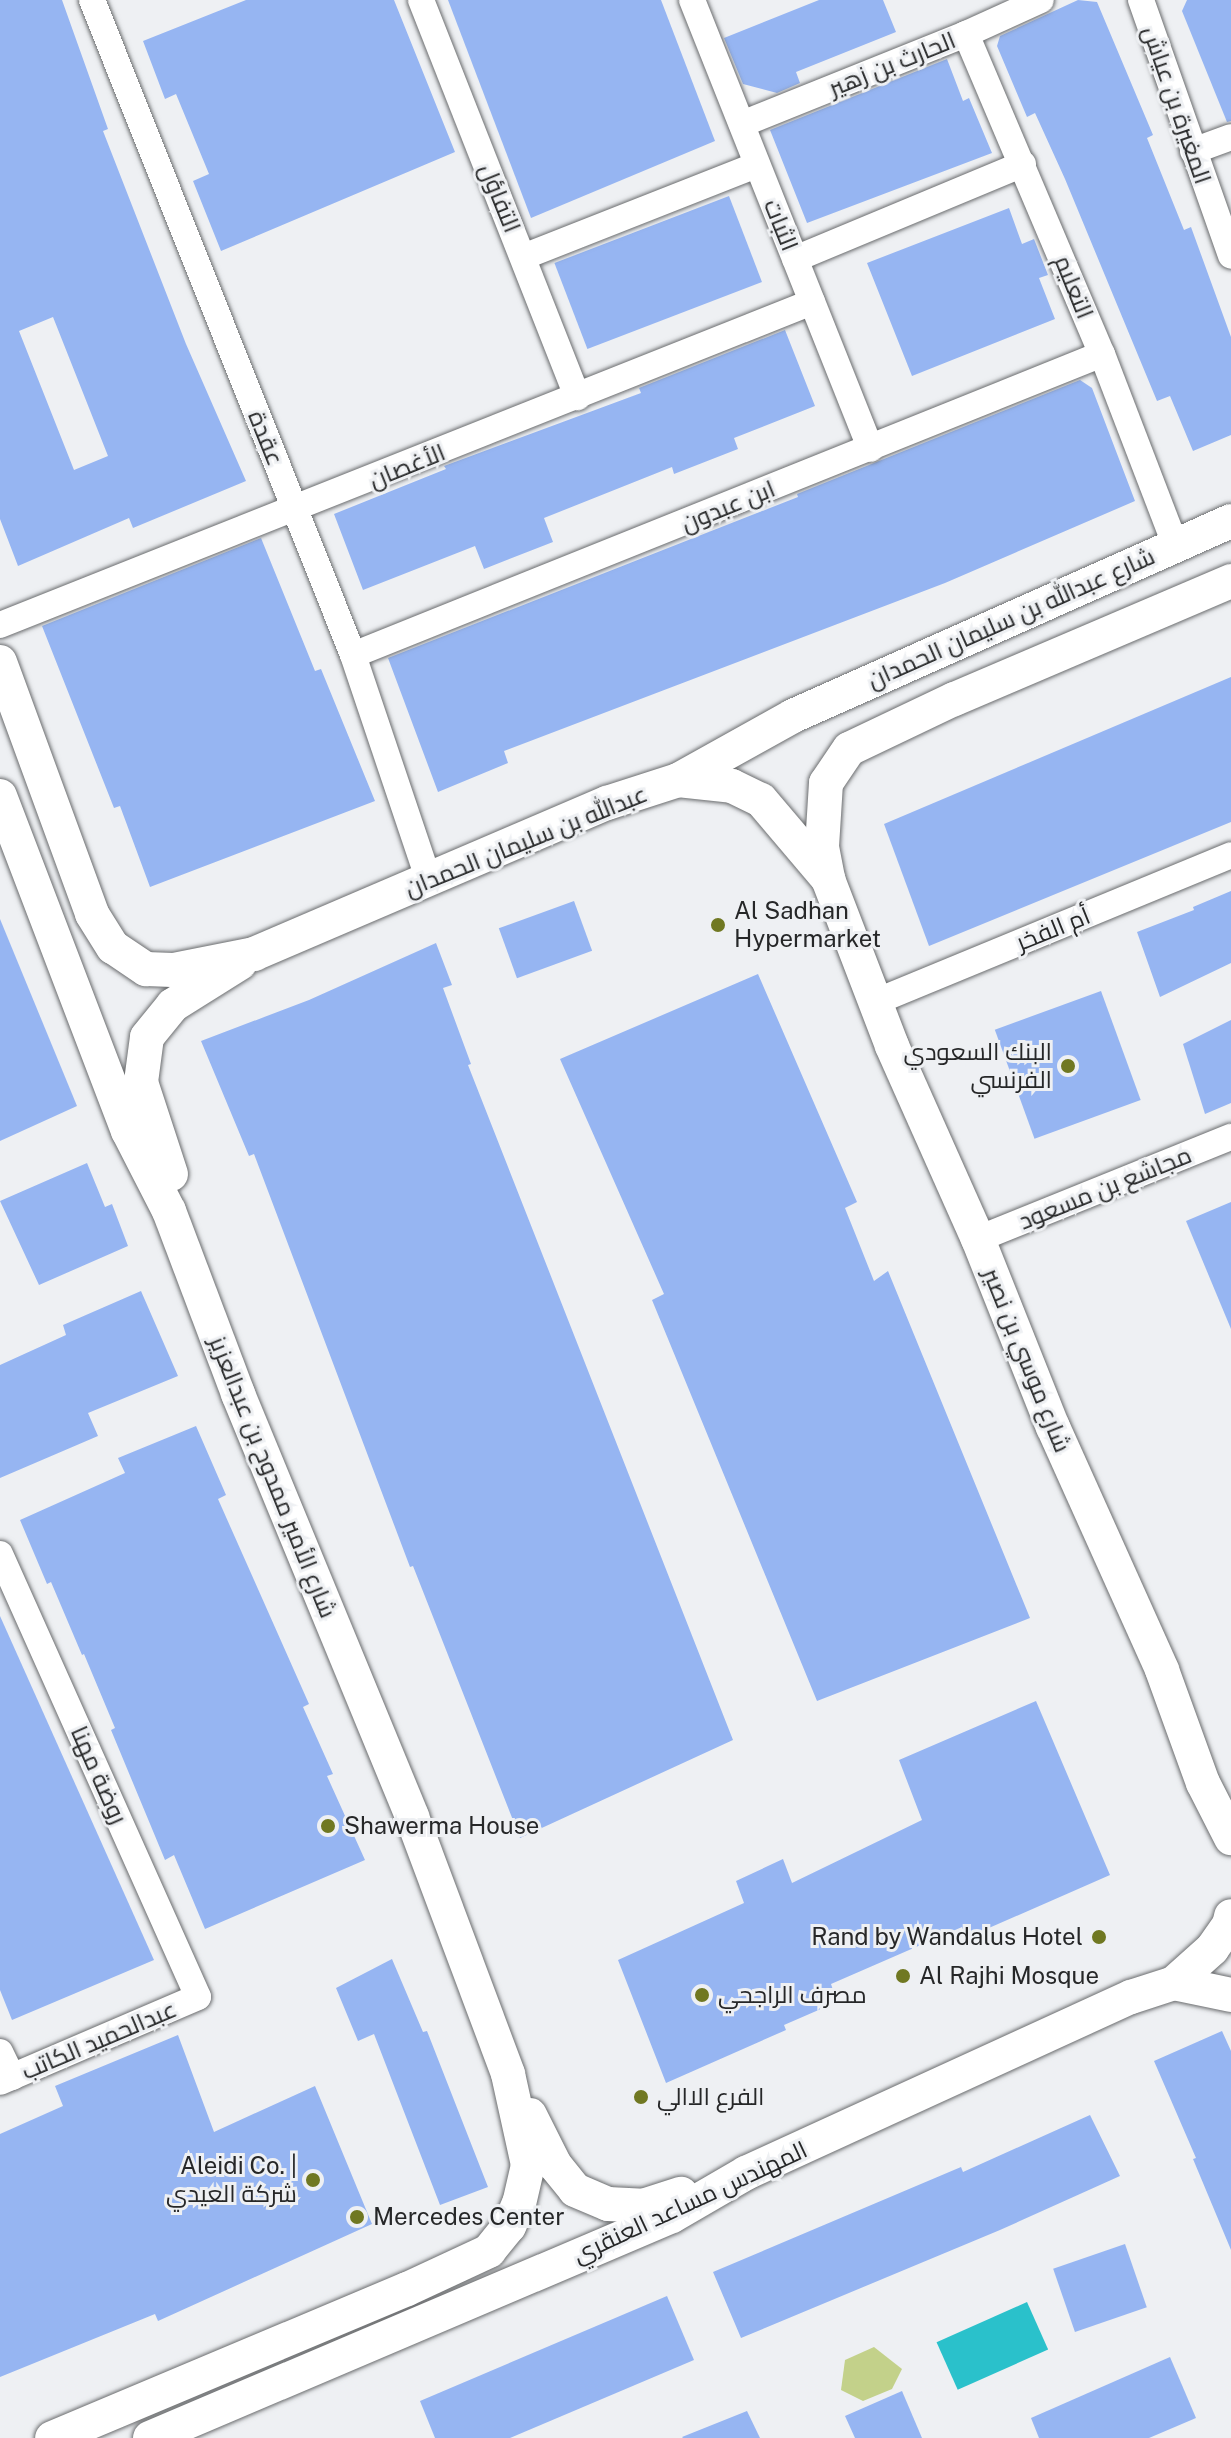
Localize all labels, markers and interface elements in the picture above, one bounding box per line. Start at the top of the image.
street label: المغيرة بن عياش [1137,22,1217,188]
street label: الحارث بن زهير [824,25,960,103]
street label: التفاؤل [473,159,527,237]
street label: الثبات [758,195,804,255]
street label: التعليم [1048,251,1100,323]
street label: عقدة [242,406,290,470]
street label: الأغصان [365,438,449,494]
street label: ابن عبدون [677,474,779,538]
street label: شارع عبدالله بن سليمان الحمدان [863,542,1159,694]
street label: عبدالله بن سليمان الحمدان [400,779,652,903]
place label: Al Sadhan Hypermarket [734,897,881,953]
street label: أم الفخر [1012,901,1094,957]
marker: Al Sadhan Hypermarket [709,916,727,934]
place label: البنك السعودي الفرنسي [903,1038,1052,1094]
marker: البنك السعودي الفرنسي [1059,1057,1077,1075]
street label: مجاشع بن مسعود [1015,1140,1195,1236]
street label: شارع موسي بن نصير [977,1264,1077,1456]
street label: شارع الأمير ممدوح بن عبدالعزيز [203,1332,343,1622]
street label: روضة مهنا [65,1722,133,1828]
place label: Shawerma House [344,1812,539,1840]
marker: Shawerma House [319,1817,337,1835]
place label: Rand by Wandalus Hotel [810,1923,1083,1951]
marker: Rand by Wandalus Hotel [1090,1928,1108,1946]
place label: Al Rajhi Mosque [919,1962,1099,1990]
marker: Al Rajhi Mosque [894,1967,912,1985]
place label: مصرف الراجحي [718,1981,867,2009]
marker: مصرف الراجحي [693,1986,711,2004]
street label: عبدالحميد الكاتب [17,1994,181,2086]
place label: الفرع الاالي [657,2083,765,2111]
marker: الفرع الاالي [632,2088,650,2106]
street label: المهندس مساعد العنقري [568,2135,812,2269]
place label: Aleidi Co. | شركة العيدي [166,2152,297,2208]
marker: Aleidi Co. | شركة العيدي [304,2171,322,2189]
place label: Mercedes Center [373,2203,565,2231]
marker: Mercedes Center [348,2208,366,2226]

